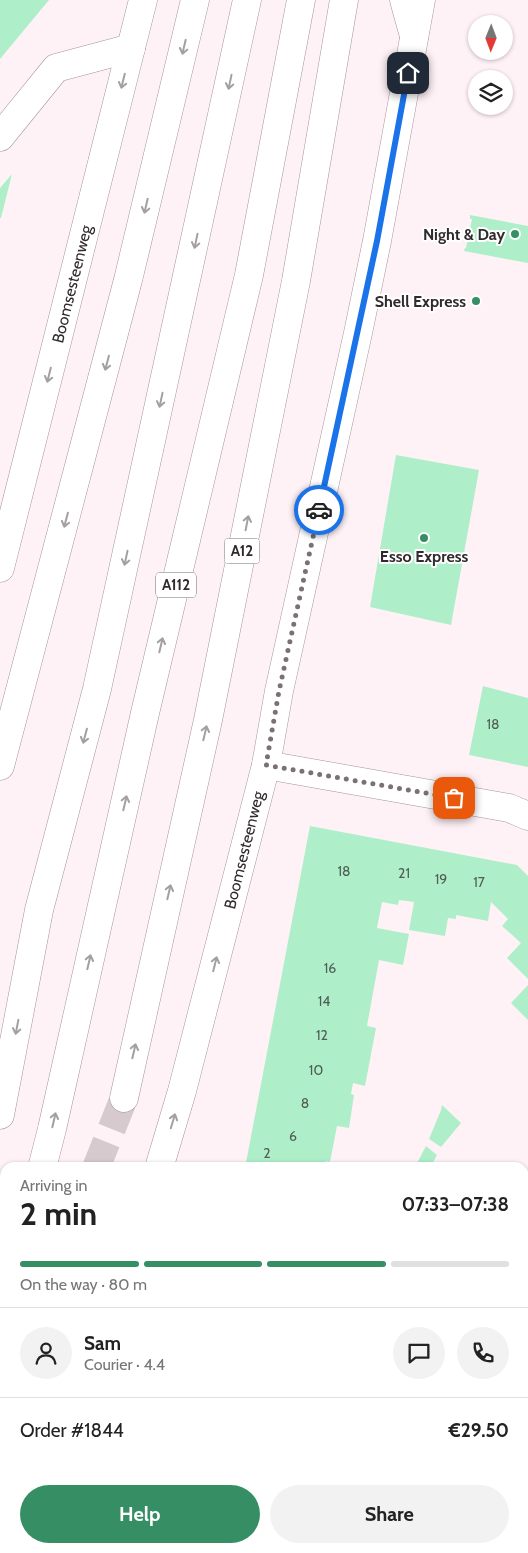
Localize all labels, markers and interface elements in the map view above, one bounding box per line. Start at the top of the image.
north arrow [468,15,512,60]
map controls [468,15,513,115]
one-way arrow [178,39,188,55]
pin [387,52,429,94]
icon: home [394,59,422,87]
button: layers [468,70,513,115]
one-way arrow [118,73,127,89]
one-way arrow [224,73,234,89]
one-way arrow [141,197,150,213]
street label: Boomsesteenweg [48,222,96,345]
place label: Night & Day [423,225,505,244]
marker: Night & Day [509,228,521,240]
one-way arrow [190,232,200,248]
place label: Shell Express [375,292,466,311]
marker: Shell Express [470,295,482,307]
one-way arrow [101,355,111,371]
one-way arrow [44,366,53,382]
one-way arrow [156,391,165,407]
courier [294,485,344,535]
icon: car [305,496,333,524]
one-way arrow [60,512,70,528]
one-way arrow [243,515,253,531]
marker: Esso Express [418,532,430,544]
road number: A12 [224,538,260,564]
place label: Esso Express [380,547,468,566]
one-way arrow [121,550,130,566]
road number: A112 [156,572,196,598]
one-way arrow [157,637,166,653]
house number: 18 [486,715,500,733]
one-way arrow [200,726,210,742]
one-way arrow [80,727,89,743]
pin [433,777,475,819]
icon: bag [440,784,468,812]
street label: Boomsesteenweg [220,788,268,911]
one-way arrow [121,796,130,812]
house number: 18 [337,862,351,880]
house number: 21 [398,864,410,882]
house number: 19 [435,870,447,888]
house number: 17 [473,873,485,891]
one-way arrow [165,884,175,900]
one-way arrow [85,954,95,970]
one-way arrow [211,956,220,972]
house number: 16 [324,959,336,977]
house number: 14 [318,992,330,1010]
one-way arrow [12,1019,21,1035]
house number: 12 [316,1026,328,1044]
one-way arrow [130,1043,139,1059]
house number: 10 [309,1061,323,1079]
house number: 8 [301,1094,309,1112]
one-way arrow [50,1113,59,1129]
one-way arrow [169,1113,179,1129]
house number: 6 [289,1127,297,1145]
house number: 2 [263,1144,271,1162]
text: Arriving in [20,1176,87,1195]
text: 07:33–07:38 [402,1193,509,1216]
text: 2 min [20,1194,97,1233]
text: On the way · 80 m [20,1275,147,1294]
button: person [20,1327,72,1379]
button: chat [393,1327,445,1379]
button: phone [457,1327,509,1379]
text: Sam [84,1332,121,1355]
text: Courier · 4.4 [84,1355,165,1374]
text: Order #1844 [20,1419,124,1442]
text: €29.50 [449,1419,509,1442]
button: Help [20,1485,260,1543]
button: Share [270,1485,509,1543]

